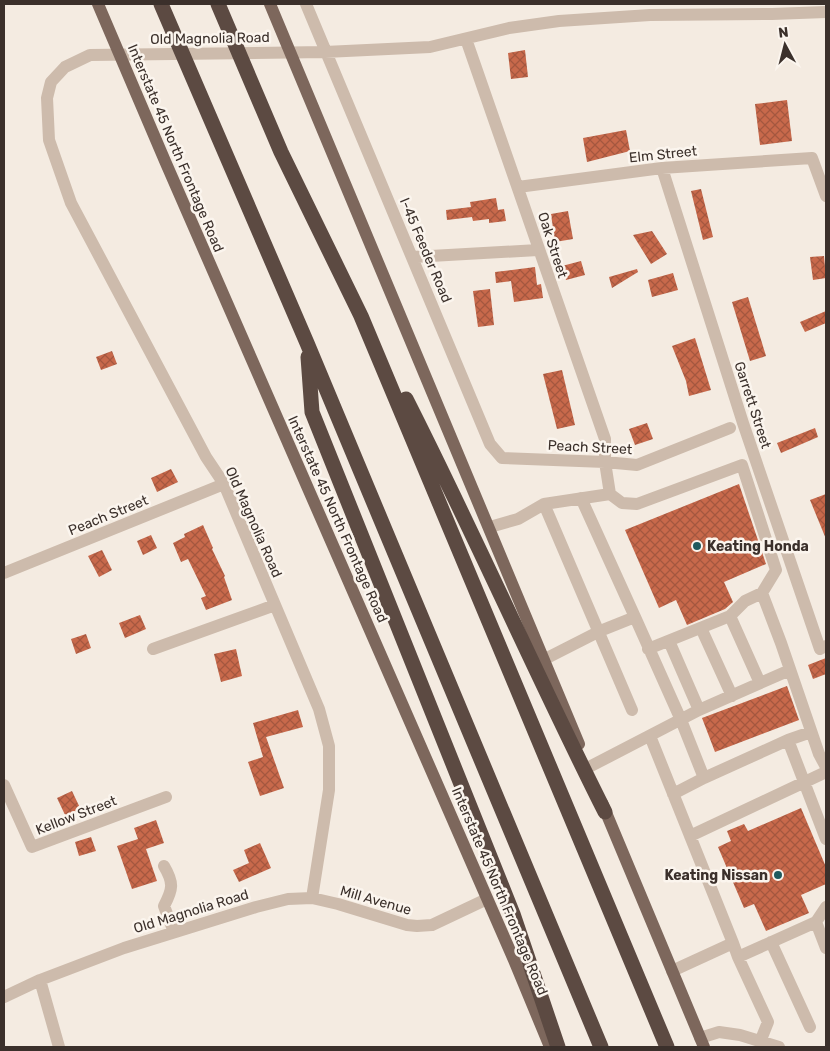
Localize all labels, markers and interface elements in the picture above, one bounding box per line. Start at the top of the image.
north arrow [760,20,810,70]
text: N [777,24,790,42]
street label: Old Magnolia Road [150,29,270,48]
street label: Interstate 45 North Frontage Road [124,42,227,255]
street label: Elm Street [628,142,698,167]
street label: I-45 Feeder Road [396,195,455,305]
street label: Oak Street [534,210,571,281]
street label: Garrett Street [730,360,775,451]
street label: Interstate 45 North Frontage Road [284,413,391,625]
street label: Peach Street [547,437,633,458]
street label: Old Magnolia Road [221,464,286,580]
street label: Peach Street [66,492,151,539]
place label: Keating Honda [707,538,809,555]
marker: Keating Honda [691,540,703,552]
street label: Interstate 45 North Frontage Road [448,785,551,998]
street label: Kellow Street [33,792,120,839]
place label: Keating Nissan [664,867,768,884]
marker: Keating Nissan [772,869,784,881]
street label: Mill Avenue [338,882,414,919]
street label: Old Magnolia Road [132,886,251,937]

